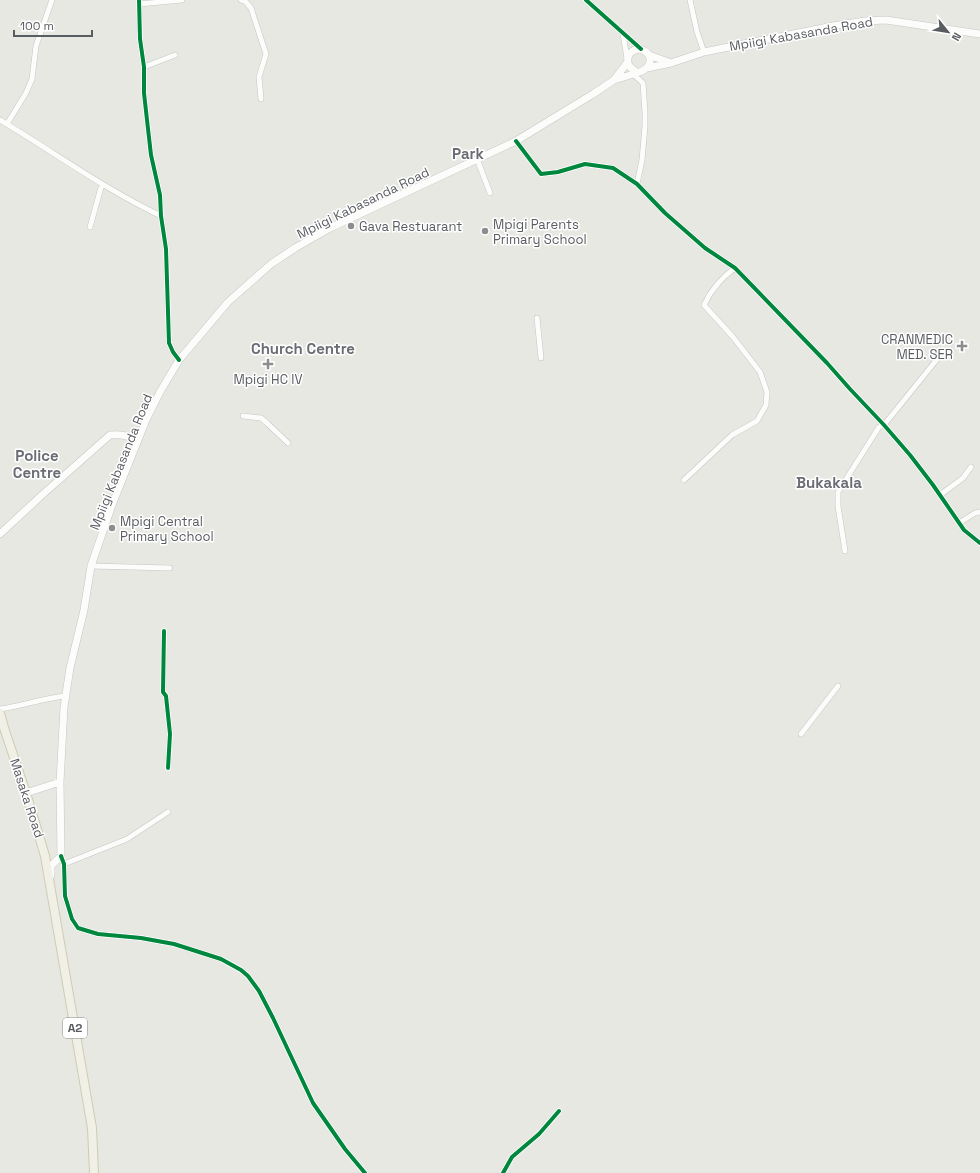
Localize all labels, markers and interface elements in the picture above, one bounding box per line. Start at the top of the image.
scale bar [14,12,92,38]
north arrow [928,12,968,52]
street label: Mpiigi Kabasanda Road [728,13,874,55]
text: 100 m [20,18,54,34]
text: N [949,30,965,44]
district label: Park [452,144,485,163]
street label: Mpiigi Kabasanda Road [294,163,432,243]
place label: Mpigi Parents Primary School [493,216,587,248]
place label: Gava Restuarant [359,218,462,235]
marker: Gava Restuarant [346,221,356,231]
marker: Mpigi Parents Primary School [480,226,490,236]
place label: CRANMEDIC MED. SER [881,331,953,363]
district label: Church Centre [251,339,355,358]
marker: CRANMEDIC MED. SER [956,340,968,352]
marker: Mpigi HC IV [262,358,274,370]
place label: Mpigi HC IV [233,371,303,388]
street label: Mpiigi Kabasanda Road [86,391,156,533]
district label: Police Centre [13,446,62,482]
district label: Bukakala [796,473,862,492]
place label: Mpigi Central Primary School [120,513,214,545]
marker: Mpigi Central Primary School [107,523,117,533]
street label: Masaka Road [6,756,48,840]
road number: A2 [63,1018,87,1038]

